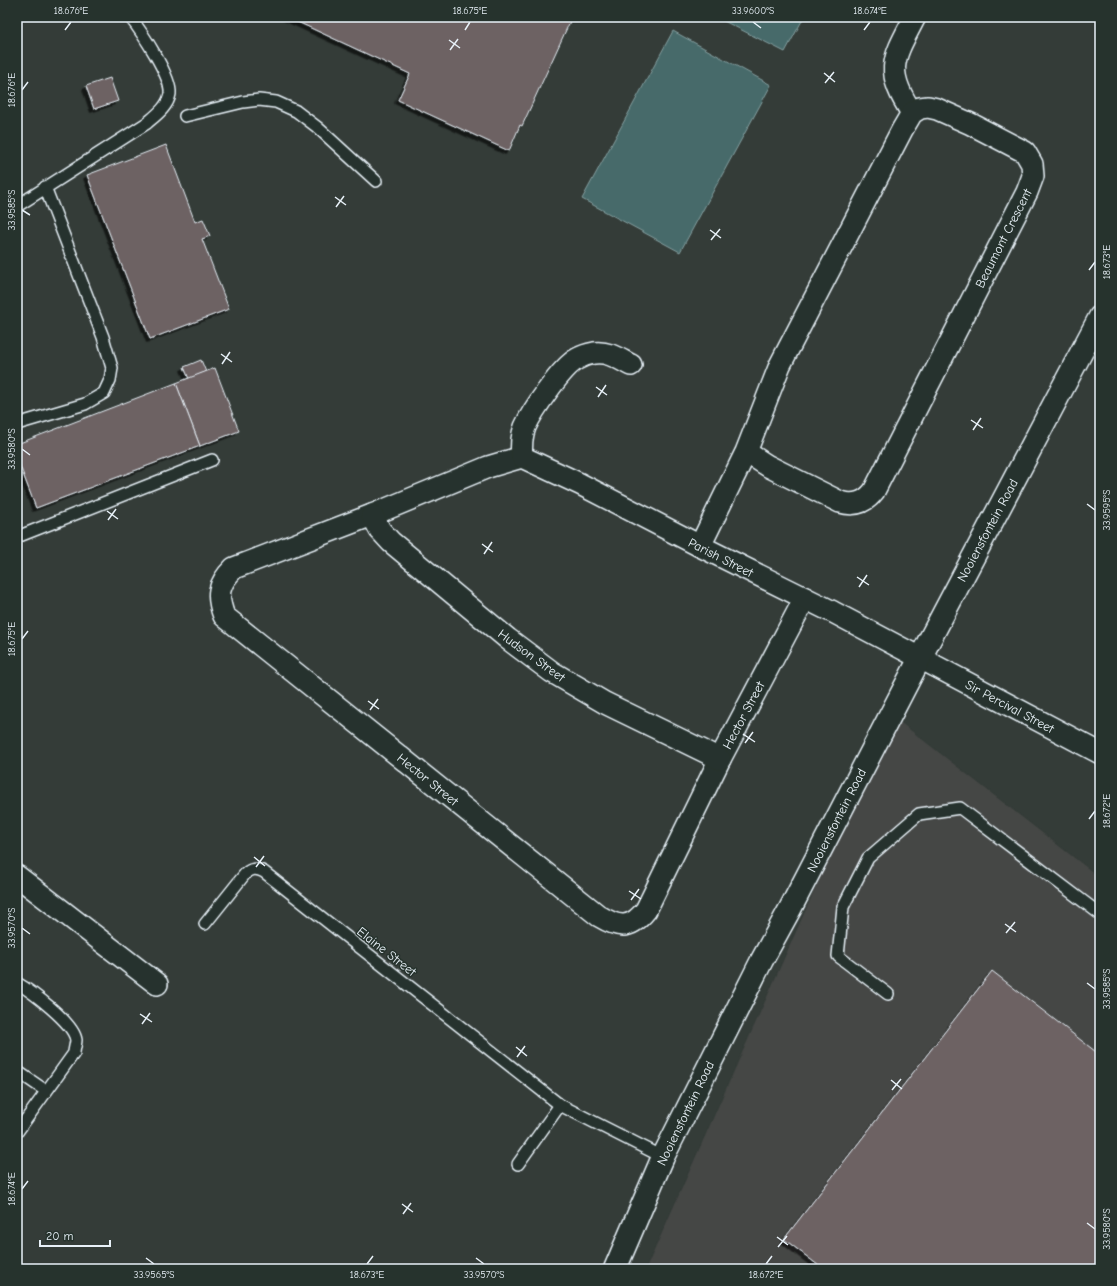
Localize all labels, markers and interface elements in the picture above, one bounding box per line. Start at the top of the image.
text: 18.676°E [54,5,88,17]
text: 18.675°E [453,5,487,17]
text: 33.9600°S [732,5,775,17]
text: 18.674°E [853,5,887,17]
text: 18.676°E [6,73,18,107]
street label: Beaumont Crescent [972,185,1036,290]
text: 33.9585°S [6,189,18,230]
text: 18.673°E [1101,245,1113,279]
text: 33.9580°S [6,428,18,470]
street label: Nooiensfontein Road [954,476,1021,584]
text: 33.9595°S [1101,489,1113,531]
street label: Parish Street [686,535,757,581]
text: 18.675°E [6,622,18,656]
street label: Hudson Street [495,626,569,686]
street label: Sir Percival Street [963,677,1058,737]
street label: Hector Street [719,678,768,752]
street label: Hector Street [394,750,462,809]
street label: Nooiensfontein Road [804,766,869,875]
text: 18.672°E [1101,794,1113,828]
text: 33.9570°S [6,907,18,949]
street label: Elaine Street [354,924,420,980]
text: 33.9585°S [1101,968,1113,1009]
street label: Nooiensfontein Road [654,1059,717,1168]
text: 18.674°E [6,1172,18,1206]
text: 33.9580°S [1101,1208,1113,1250]
scale bar [40,1222,110,1248]
text: 20 m [46,1229,74,1243]
text: 33.9565°S [133,1269,175,1281]
text: 18.673°E [350,1269,384,1281]
text: 33.9570°S [463,1269,505,1281]
text: 18.672°E [749,1269,783,1281]

